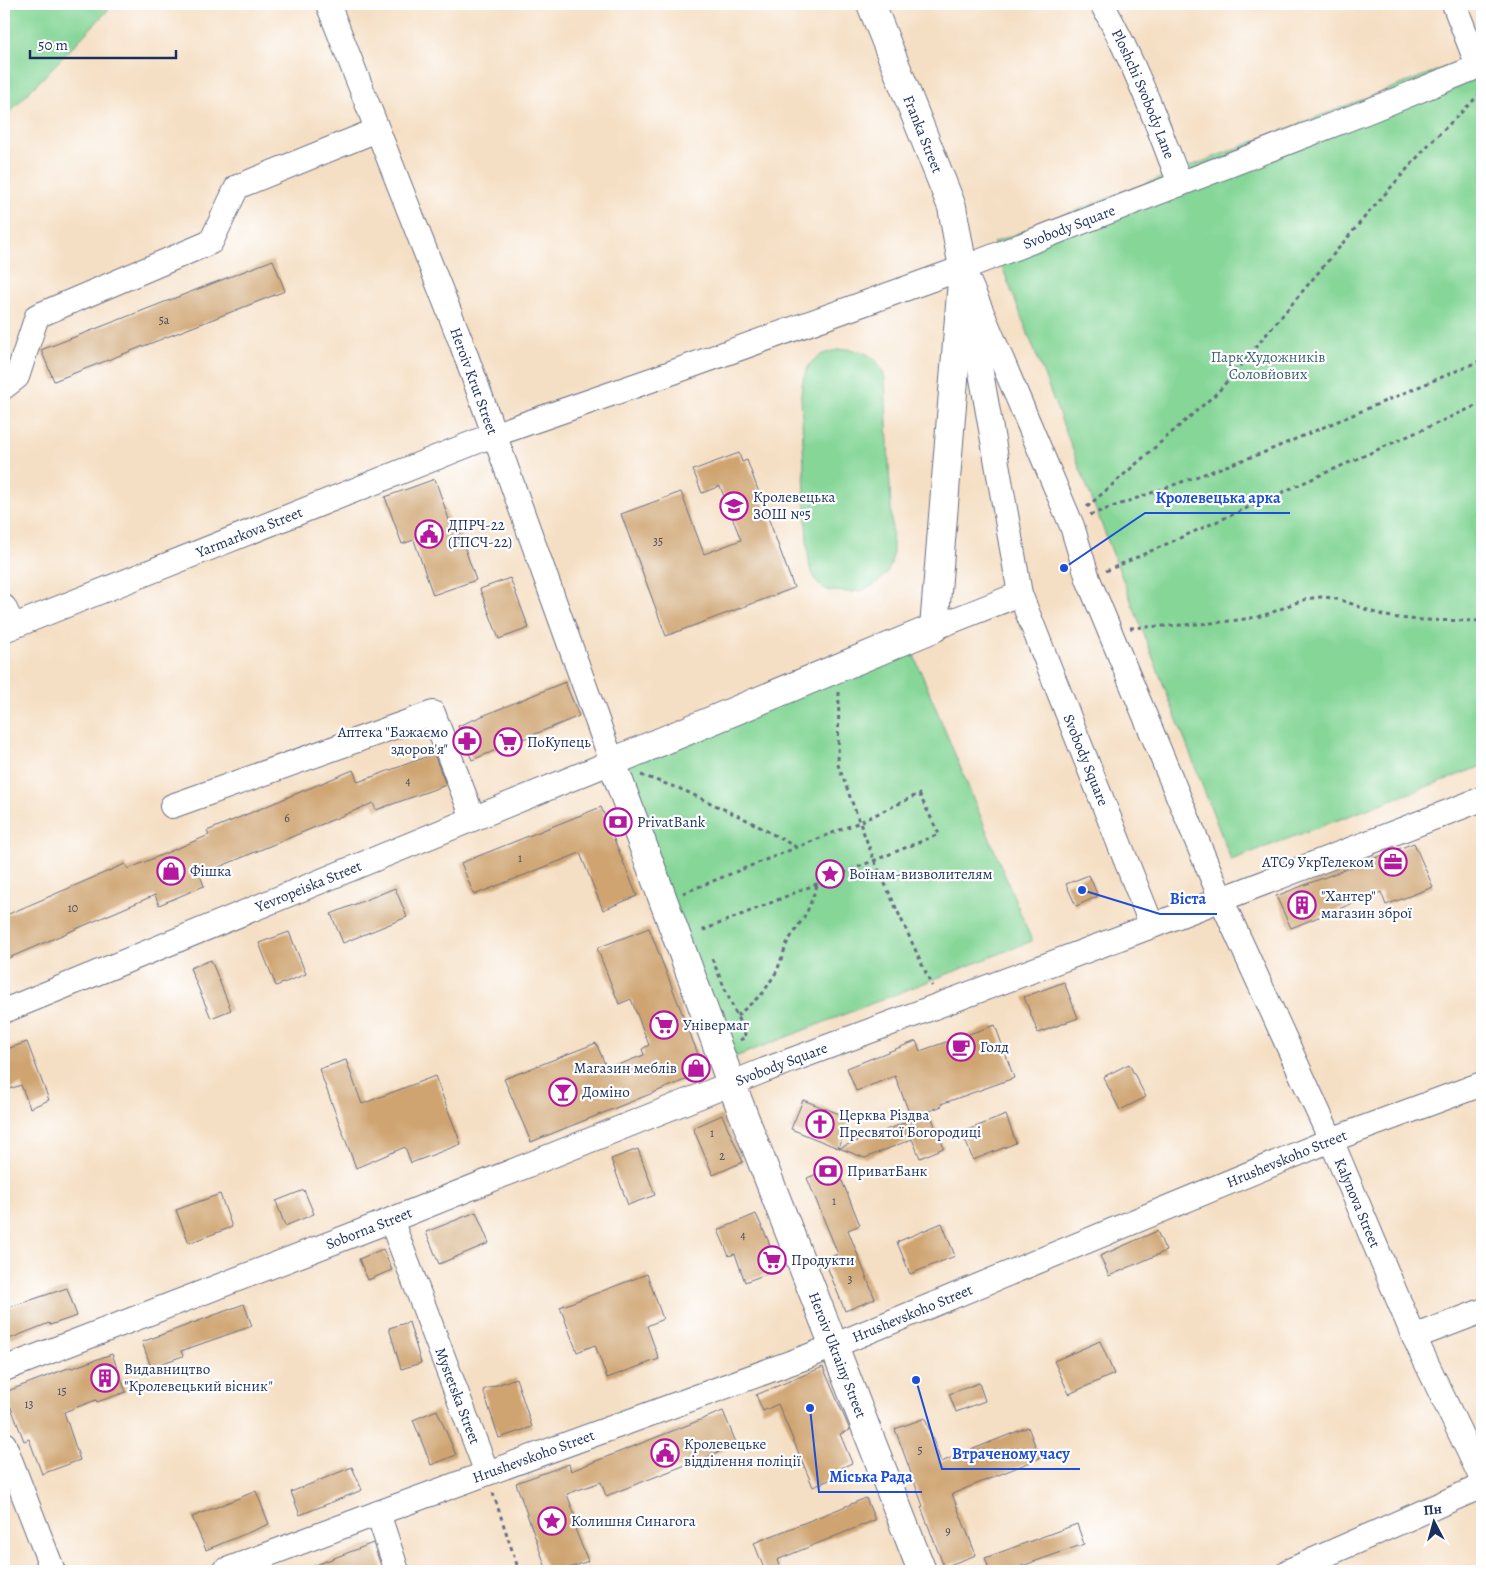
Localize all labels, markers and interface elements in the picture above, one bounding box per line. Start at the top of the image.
street label: Ploshchi Svobody Lane [1107,26,1180,162]
scale bar [30,28,176,60]
text: 50 m [38,35,68,55]
street label: Franka Street [898,92,947,176]
street label: Svobody Square [1020,200,1118,254]
house number: 5а [159,312,170,328]
street label: Heroiv Krut Street [445,325,503,437]
park label: Парк Художників Соловйових [1211,347,1325,384]
callout: Кролевецька арка [1145,482,1290,513]
place label: Кролевецька ЗОШ №5 [753,487,835,524]
text: Кролевецька арка [1156,487,1281,509]
school or university icon: Кролевецька ЗОШ №5 [719,491,749,521]
street label: Yarmarkova Street [192,502,305,563]
place label: ДПРЧ-22 (ГПСЧ-22) [448,515,512,552]
public building icon: ДПРЧ-22 (ГПСЧ-22) [414,519,444,549]
house number: 35 [653,533,663,549]
street label: Svobody Square [1059,711,1114,809]
place label: Аптека "Бажаємо здоров'я" [337,722,448,759]
pharmacy icon: Аптека "Бажаємо здоров'я" [452,726,482,756]
supermarket icon: ПоКупець [493,727,523,757]
place label: ПоКупець [527,732,591,752]
house number: 4 [405,773,411,789]
bank icon: PrivatBank [603,807,633,837]
house number: 6 [284,810,290,826]
place label: PrivatBank [637,812,706,832]
office icon: АТС9 УкрТелеком [1378,847,1408,877]
house number: 1 [518,850,522,866]
place label: АТС9 УкрТелеком [1261,852,1374,872]
shop icon: Фішка [156,856,186,886]
street label: Yevropeiska Street [251,856,365,917]
place icon: Воїнам-визволителям [815,859,845,889]
place label: Фішка [190,861,232,881]
place label: Воїнам-визволителям [849,864,993,884]
callout: Віста [1160,883,1217,914]
place label: "Хантер" магазин зброї [1321,886,1412,923]
text: Віста [1170,888,1207,910]
building icon: "Хантер" магазин зброї [1287,890,1317,920]
house number: 10 [68,900,78,916]
supermarket icon: Універмаг [649,1010,679,1040]
place label: Універмаг [683,1015,750,1035]
cafe icon: Голд [946,1032,976,1062]
place label: Голд [980,1037,1009,1057]
street label: Svobody Square [732,1038,831,1091]
shop icon: Магазин меблів [681,1053,711,1083]
place label: Магазин меблів [574,1058,677,1078]
bar icon: Доміно [548,1077,578,1107]
place label: Доміно [582,1082,630,1102]
place label: Церква Різдва Пресвятої Богородиці [839,1105,981,1142]
church icon: Церква Різдва Пресвятої Богородиці [805,1109,835,1139]
house number: 1 [710,1125,714,1141]
street label: Hrushevskoho Street [1223,1125,1350,1192]
house number: 2 [719,1148,725,1164]
street label: Kalynova Street [1330,1155,1385,1251]
bank icon: ПриватБанк [813,1156,843,1186]
place label: ПриватБанк [847,1161,928,1181]
house number: 1 [832,1193,836,1209]
street label: Soborna Street [323,1203,415,1254]
house number: 4 [740,1227,746,1243]
supermarket icon: Продукти [757,1245,787,1275]
place label: Продукти [791,1250,855,1270]
house number: 3 [848,1271,853,1287]
street label: Hrushevskoho Street [849,1279,976,1347]
street label: Heroiv Ukrainy Street [804,1289,871,1421]
street label: Mystetska Street [430,1345,485,1447]
place label: Видавництво "Кролевецький вісник" [124,1359,273,1396]
building icon: Видавництво "Кролевецький вісник" [90,1363,120,1393]
house number: 15 [57,1383,67,1399]
house number: 13 [24,1396,34,1412]
street label: Hrushevskoho Street [470,1425,597,1488]
place label: Кролевецьке відділення поліції [684,1434,801,1471]
public building icon: Кролевецьке відділення поліції [650,1438,680,1468]
callout: Втраченому часу [942,1438,1080,1469]
house number: 5 [917,1442,923,1458]
text: Втраченому часу [952,1443,1070,1465]
callout: Міська Рада [819,1461,922,1492]
text: Міська Рада [829,1466,913,1488]
north arrow [1408,1498,1458,1548]
text: Пн [1423,1499,1443,1520]
place icon: Колишня Синагога [537,1506,567,1536]
place label: Колишня Синагога [571,1511,696,1531]
house number: 9 [945,1523,951,1539]

